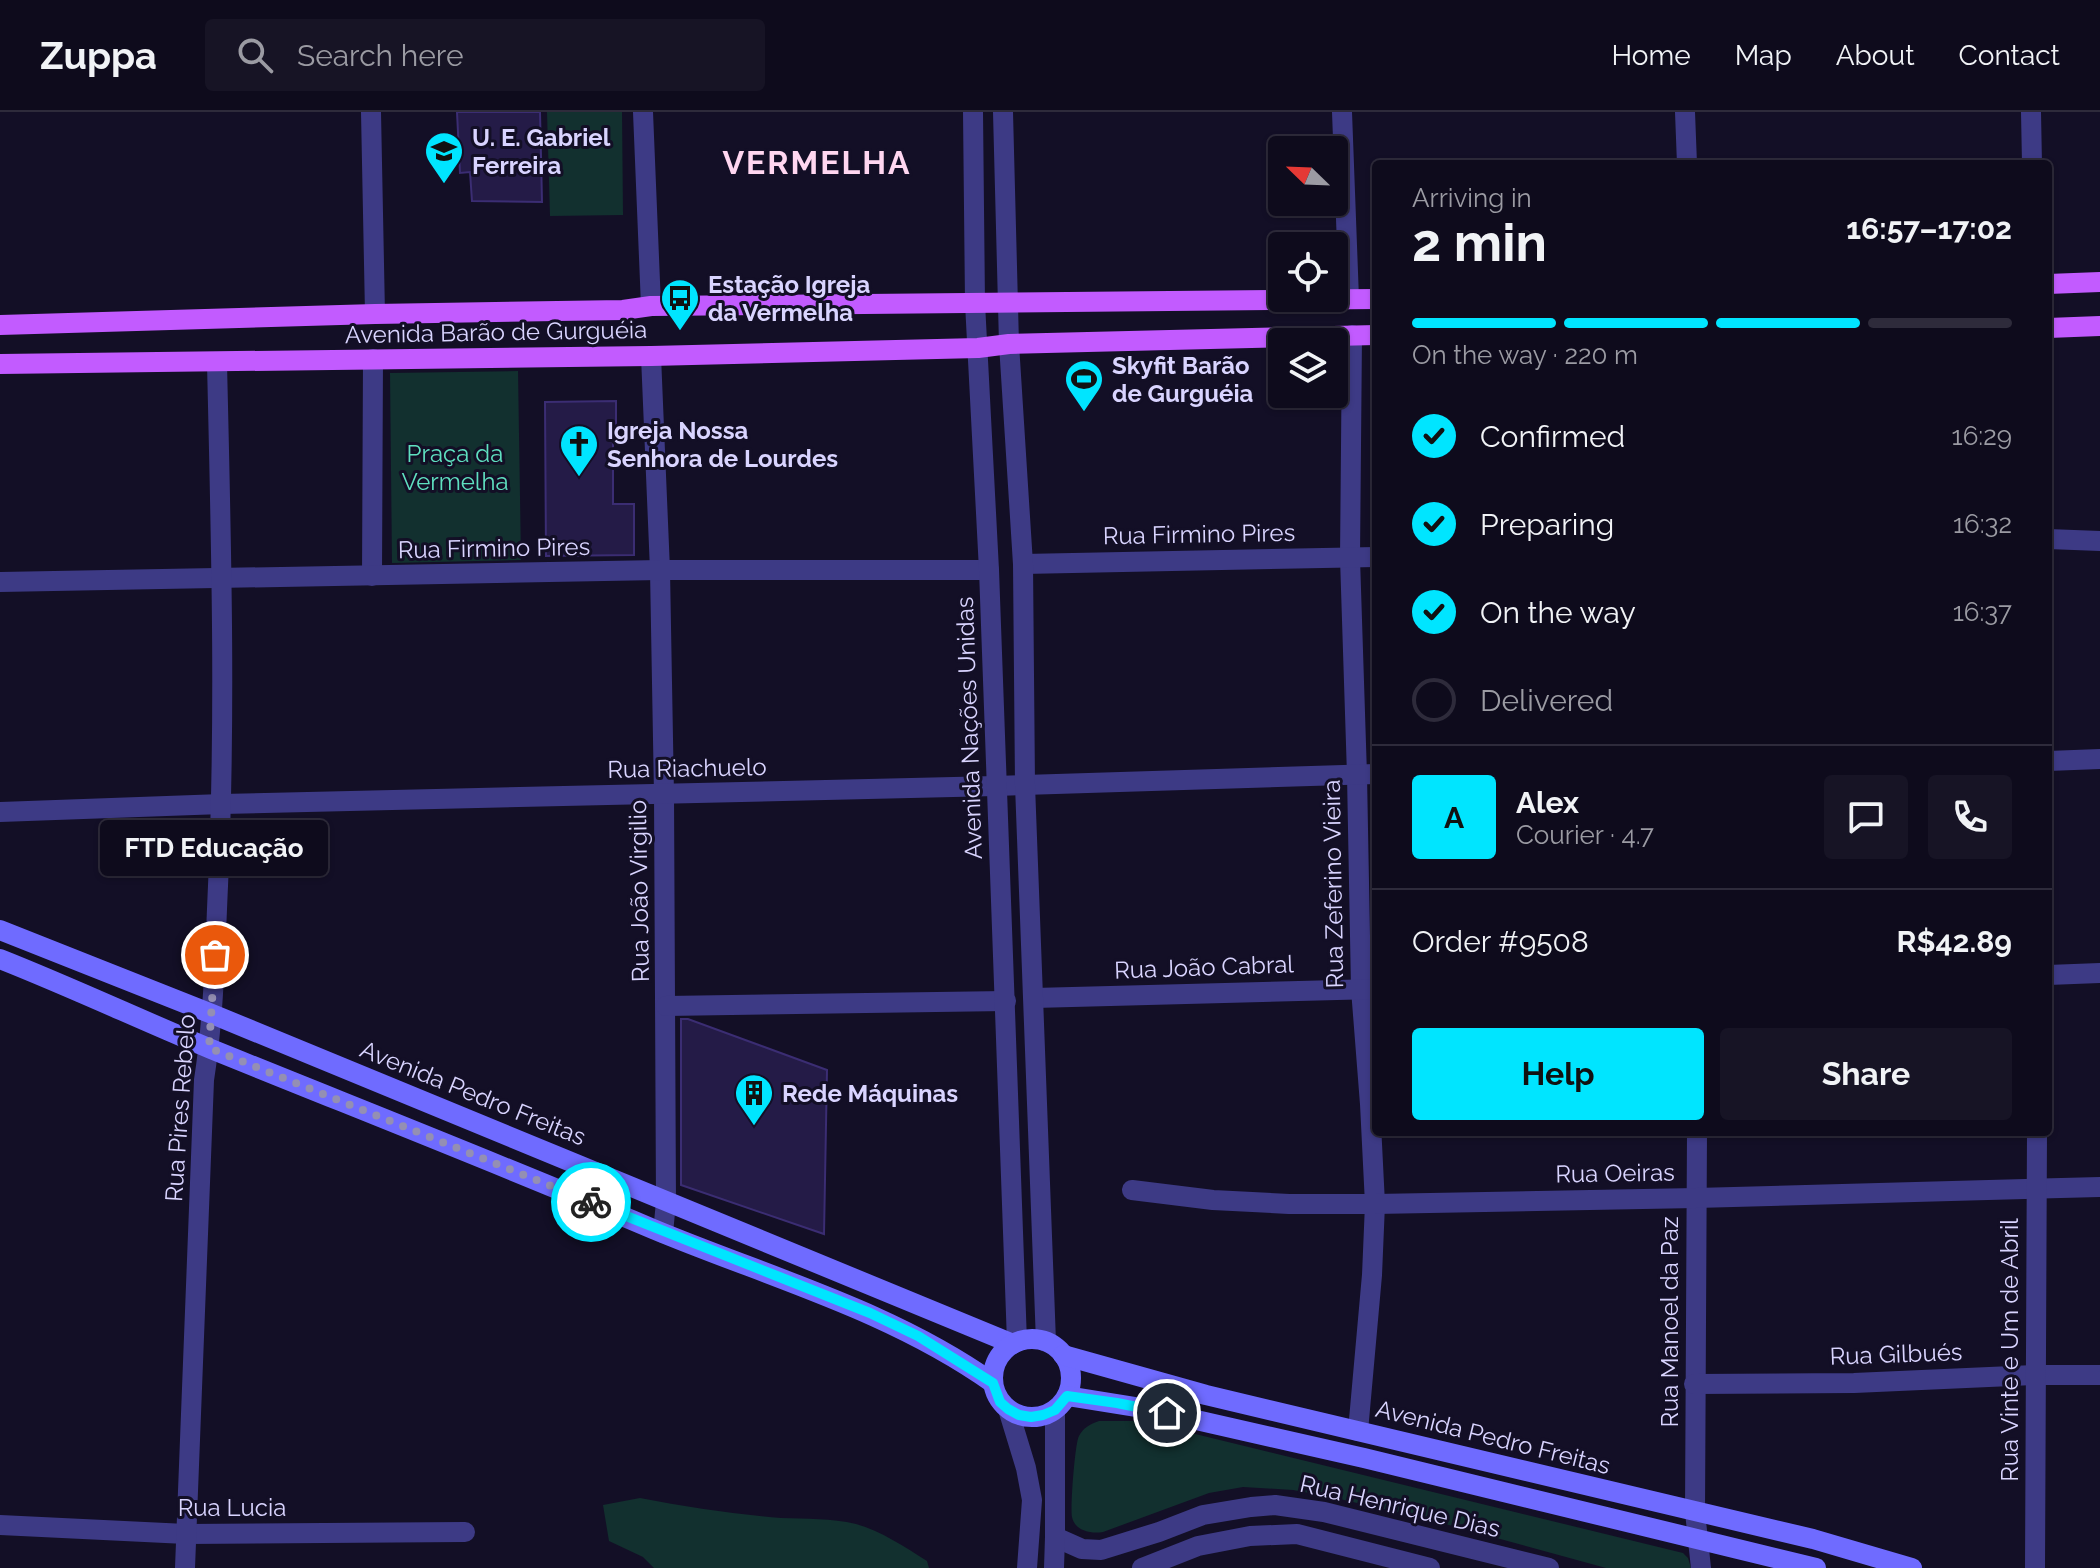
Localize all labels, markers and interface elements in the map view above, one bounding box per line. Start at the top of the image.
search box [205,19,765,91]
text: Zuppa [40,33,157,78]
icon: search [233,33,277,77]
text: Search here [297,38,464,73]
text: Home [1611,39,1691,72]
text: Map [1735,39,1792,72]
text: About [1836,39,1915,72]
text: Contact [1959,39,2060,72]
place label: U. E. Gabriel Ferreira [472,123,611,180]
school or university icon: U. E. Gabriel Ferreira [423,130,465,185]
north arrow [1268,136,1348,216]
map controls [1268,136,1348,408]
district label: VERMELHA [722,144,912,181]
text: Arriving in [1412,183,1532,213]
text: 16:57–17:02 [1846,211,2012,246]
text: 2 min [1412,212,1547,273]
button: locate [1268,232,1348,312]
place label: Estação Igreja da Vermelha [708,270,870,327]
bus stop icon: Estação Igreja da Vermelha [659,277,701,332]
street label: Avenida Barão de Gurguéia [345,315,647,349]
button: layers [1268,328,1348,408]
text: On the way · 220 m [1412,340,1638,370]
place label: Skyfit Barão de Gurguéia [1112,351,1254,408]
sports icon: Skyfit Barão de Gurguéia [1063,358,1105,413]
icon: check [1412,414,1456,458]
place label: Igreja Nossa Senhora de Lourdes [607,416,838,473]
text: Confirmed [1480,419,1625,454]
text: 16:29 [1952,421,2012,451]
church icon: Igreja Nossa Senhora de Lourdes [558,423,600,478]
park label: Praça da Vermelha [402,439,508,496]
icon: check [1412,502,1456,546]
text: Preparing [1480,507,1614,542]
text: 16:32 [1953,509,2012,539]
street label: Rua Firmino Pires [1103,518,1295,550]
street label: Rua Firmino Pires [398,532,590,564]
icon: check [1412,590,1456,634]
text: On the way [1480,595,1636,630]
street label: Avenida Nações Unidas [950,596,988,860]
text: 16:37 [1953,597,2012,627]
text: Delivered [1480,683,1613,718]
street label: Rua Riachuelo [607,752,767,784]
button: chat [1824,775,1908,859]
button: phone [1928,775,2012,859]
street label: Rua Zeferino Vieira [1317,779,1349,989]
text: Alex [1516,785,1579,820]
street label: Rua João Virgilio [623,800,655,982]
text: A [1444,800,1464,835]
callout: FTD Educação [101,819,329,875]
text: Courier · 4.7 [1516,820,1654,850]
text: FTD Educação [124,833,304,863]
pin [181,921,249,989]
text: Order #9508 [1412,924,1589,959]
text: R$42.89 [1896,924,2012,959]
icon: bag [193,933,237,977]
street label: Rua João Cabral [1114,949,1295,985]
street label: Rua Pires Rebelo [159,1013,201,1203]
button: Help [1412,1028,1704,1120]
button: Share [1720,1028,2012,1120]
street label: Avenida Pedro Freitas [356,1034,590,1152]
building icon: Rede Máquinas [733,1072,775,1127]
place label: Rede Máquinas [782,1079,958,1108]
street label: Rua Oeiras [1555,1157,1675,1189]
courier [551,1162,631,1242]
icon: bike [569,1180,613,1224]
street label: Rua Manoel da Paz [1655,1216,1684,1428]
street label: Rua Vinte e Um de Abril [1995,1218,2024,1482]
street label: Rua Gilbués [1829,1337,1963,1371]
pin [1133,1379,1201,1447]
icon: home [1145,1391,1189,1435]
street label: Avenida Pedro Freitas [1373,1394,1613,1480]
street label: Rua Henrique Dias [1297,1469,1503,1543]
street label: Rua Lucia [178,1493,286,1522]

